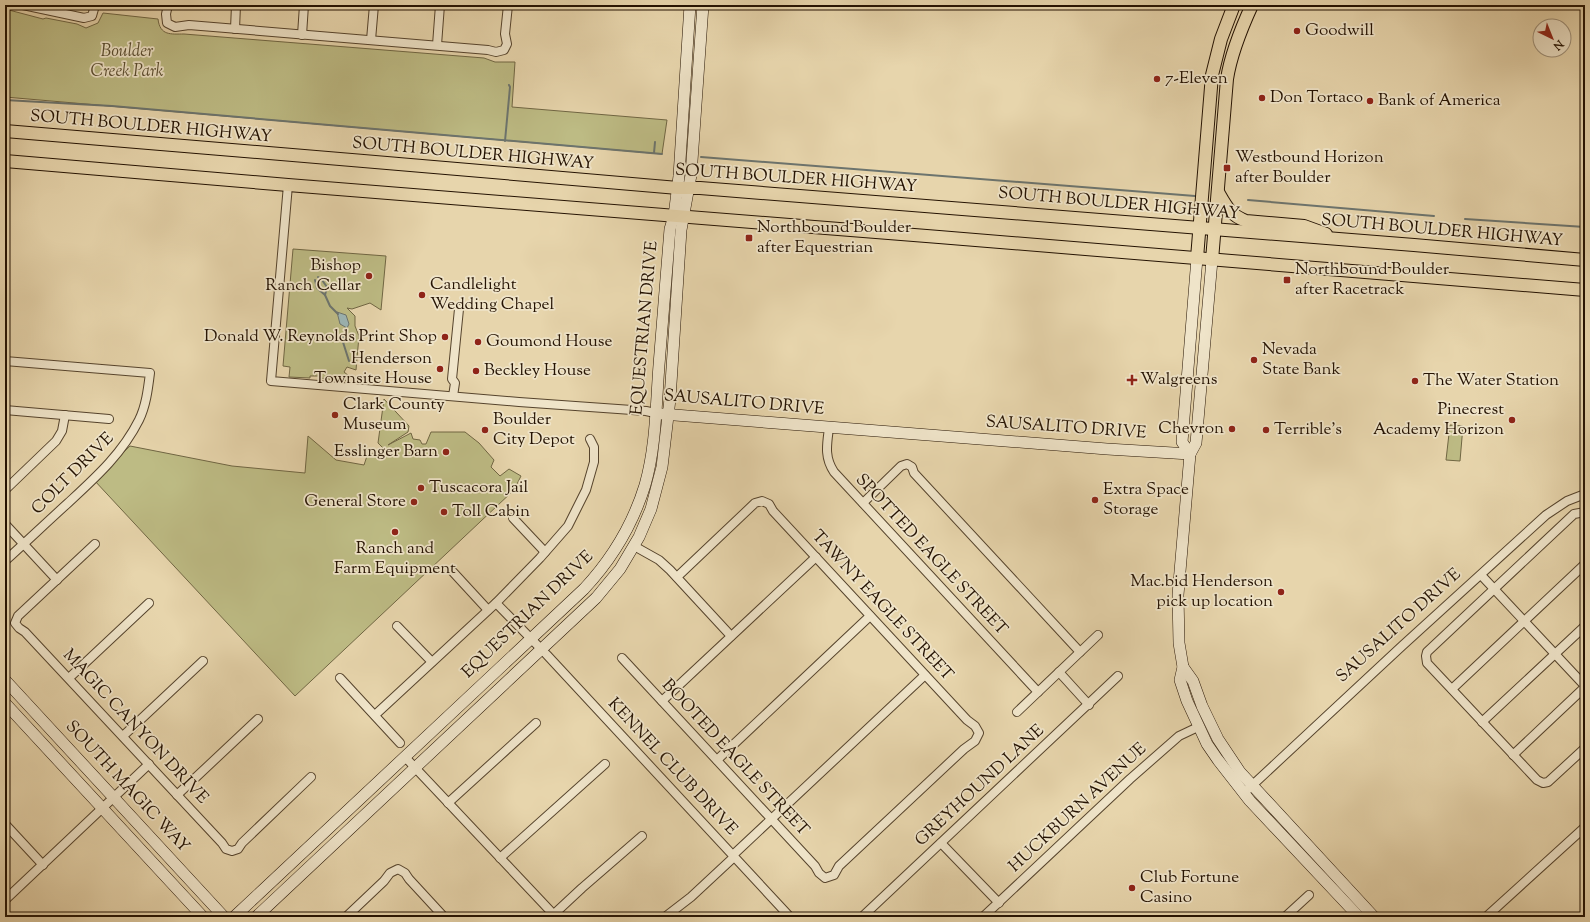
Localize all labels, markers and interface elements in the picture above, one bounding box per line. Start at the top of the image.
north arrow [1532,18,1572,58]
place label: Goodwill [1305,19,1374,43]
marker: Goodwill [1292,26,1302,36]
text: N [1549,35,1568,54]
park label: Boulder Creek Park [90,40,164,84]
place label: 7-Eleven [1165,67,1228,91]
marker: 7-Eleven [1152,74,1162,84]
place label: Don Tortaco [1270,86,1363,110]
place label: Bank of America [1378,89,1501,113]
marker: Don Tortaco [1257,93,1267,103]
marker: Bank of America [1365,96,1375,106]
street label: SOUTH BOULDER HIGHWAY [29,104,273,150]
street label: SOUTH BOULDER HIGHWAY [351,131,595,177]
place label: Westbound Horizon after Boulder [1235,146,1384,190]
street label: SOUTH BOULDER HIGHWAY [674,159,918,199]
marker: Westbound Horizon after Boulder [1222,163,1232,173]
street label: SOUTH BOULDER HIGHWAY [997,181,1241,227]
street label: SOUTH BOULDER HIGHWAY [1320,208,1564,254]
place label: Northbound Boulder after Equestrian [757,216,912,260]
marker: Northbound Boulder after Equestrian [744,233,754,243]
street label: EQUESTRIAN DRIVE [625,240,665,416]
place label: Bishop Ranch Cellar [265,254,362,298]
place label: Northbound Boulder after Racetrack [1295,258,1450,302]
marker: Bishop Ranch Cellar [364,271,374,281]
place label: Candlelight Wedding Chapel [430,273,554,317]
marker: Northbound Boulder after Racetrack [1282,275,1292,285]
marker: Candlelight Wedding Chapel [417,290,427,300]
place label: Donald W. Reynolds Print Shop [204,325,437,349]
place label: Goumond House [486,330,613,354]
marker: Donald W. Reynolds Print Shop [440,332,450,342]
marker: Goumond House [473,337,483,347]
place label: Nevada State Bank [1262,338,1341,382]
place label: Henderson Townsite House [314,347,432,391]
marker: Nevada State Bank [1249,355,1259,365]
place label: Beckley House [484,359,591,383]
marker: Henderson Townsite House [435,364,445,374]
marker: Beckley House [471,366,481,376]
place label: Walgreens [1140,368,1218,392]
place label: The Water Station [1423,369,1559,393]
marker: Walgreens [1127,375,1137,385]
marker: The Water Station [1410,376,1420,386]
street label: SAUSALITO DRIVE [663,384,825,422]
place label: Clark County Museum [343,393,445,437]
place label: Pinecrest Academy Horizon [1373,398,1504,442]
place label: Boulder City Depot [493,408,575,452]
marker: Clark County Museum [330,410,340,420]
street label: SAUSALITO DRIVE [985,410,1147,446]
marker: Pinecrest Academy Horizon [1507,415,1517,425]
place label: Chevron [1158,417,1224,441]
place label: Terrible's [1274,418,1342,442]
marker: Chevron [1227,424,1237,434]
marker: Boulder City Depot [480,425,490,435]
marker: Terrible's [1261,425,1271,435]
street label: COLT DRIVE [26,427,120,521]
place label: Esslinger Barn [334,440,438,464]
marker: Esslinger Barn [441,447,451,457]
street label: SPOTTED EAGLE STREET [849,469,1013,641]
place label: Tuscacora Jail [429,476,529,500]
place label: Extra Space Storage [1103,478,1189,522]
marker: Tuscacora Jail [416,483,426,493]
place label: General Store [304,490,406,514]
marker: Extra Space Storage [1090,495,1100,505]
marker: General Store [409,497,419,507]
place label: Toll Cabin [452,500,530,524]
marker: Toll Cabin [439,507,449,517]
street label: TAWNY EAGLE STREET [806,525,958,687]
marker: Ranch and Farm Equipment [390,527,400,537]
place label: Ranch and Farm Equipment [334,537,456,581]
street label: EQUESTRIAN DRIVE [457,546,599,684]
street label: SAUSALITO DRIVE [1331,563,1467,689]
place label: Mac.bid Henderson pick up location [1130,570,1273,614]
marker: Mac.bid Henderson pick up location [1276,587,1286,597]
street label: MAGIC CANYON DRIVE [57,644,213,810]
street label: BOOTED EAGLE STREET [656,674,814,842]
street label: KENNEL CLUB DRIVE [602,693,742,841]
street label: SOUTH MAGIC WAY [59,716,195,858]
street label: GREYHOUND LANE [910,720,1050,852]
street label: HUCKBURN AVENUE [1004,738,1152,878]
place label: Club Fortune Casino [1140,866,1239,910]
marker: Club Fortune Casino [1127,883,1137,893]

